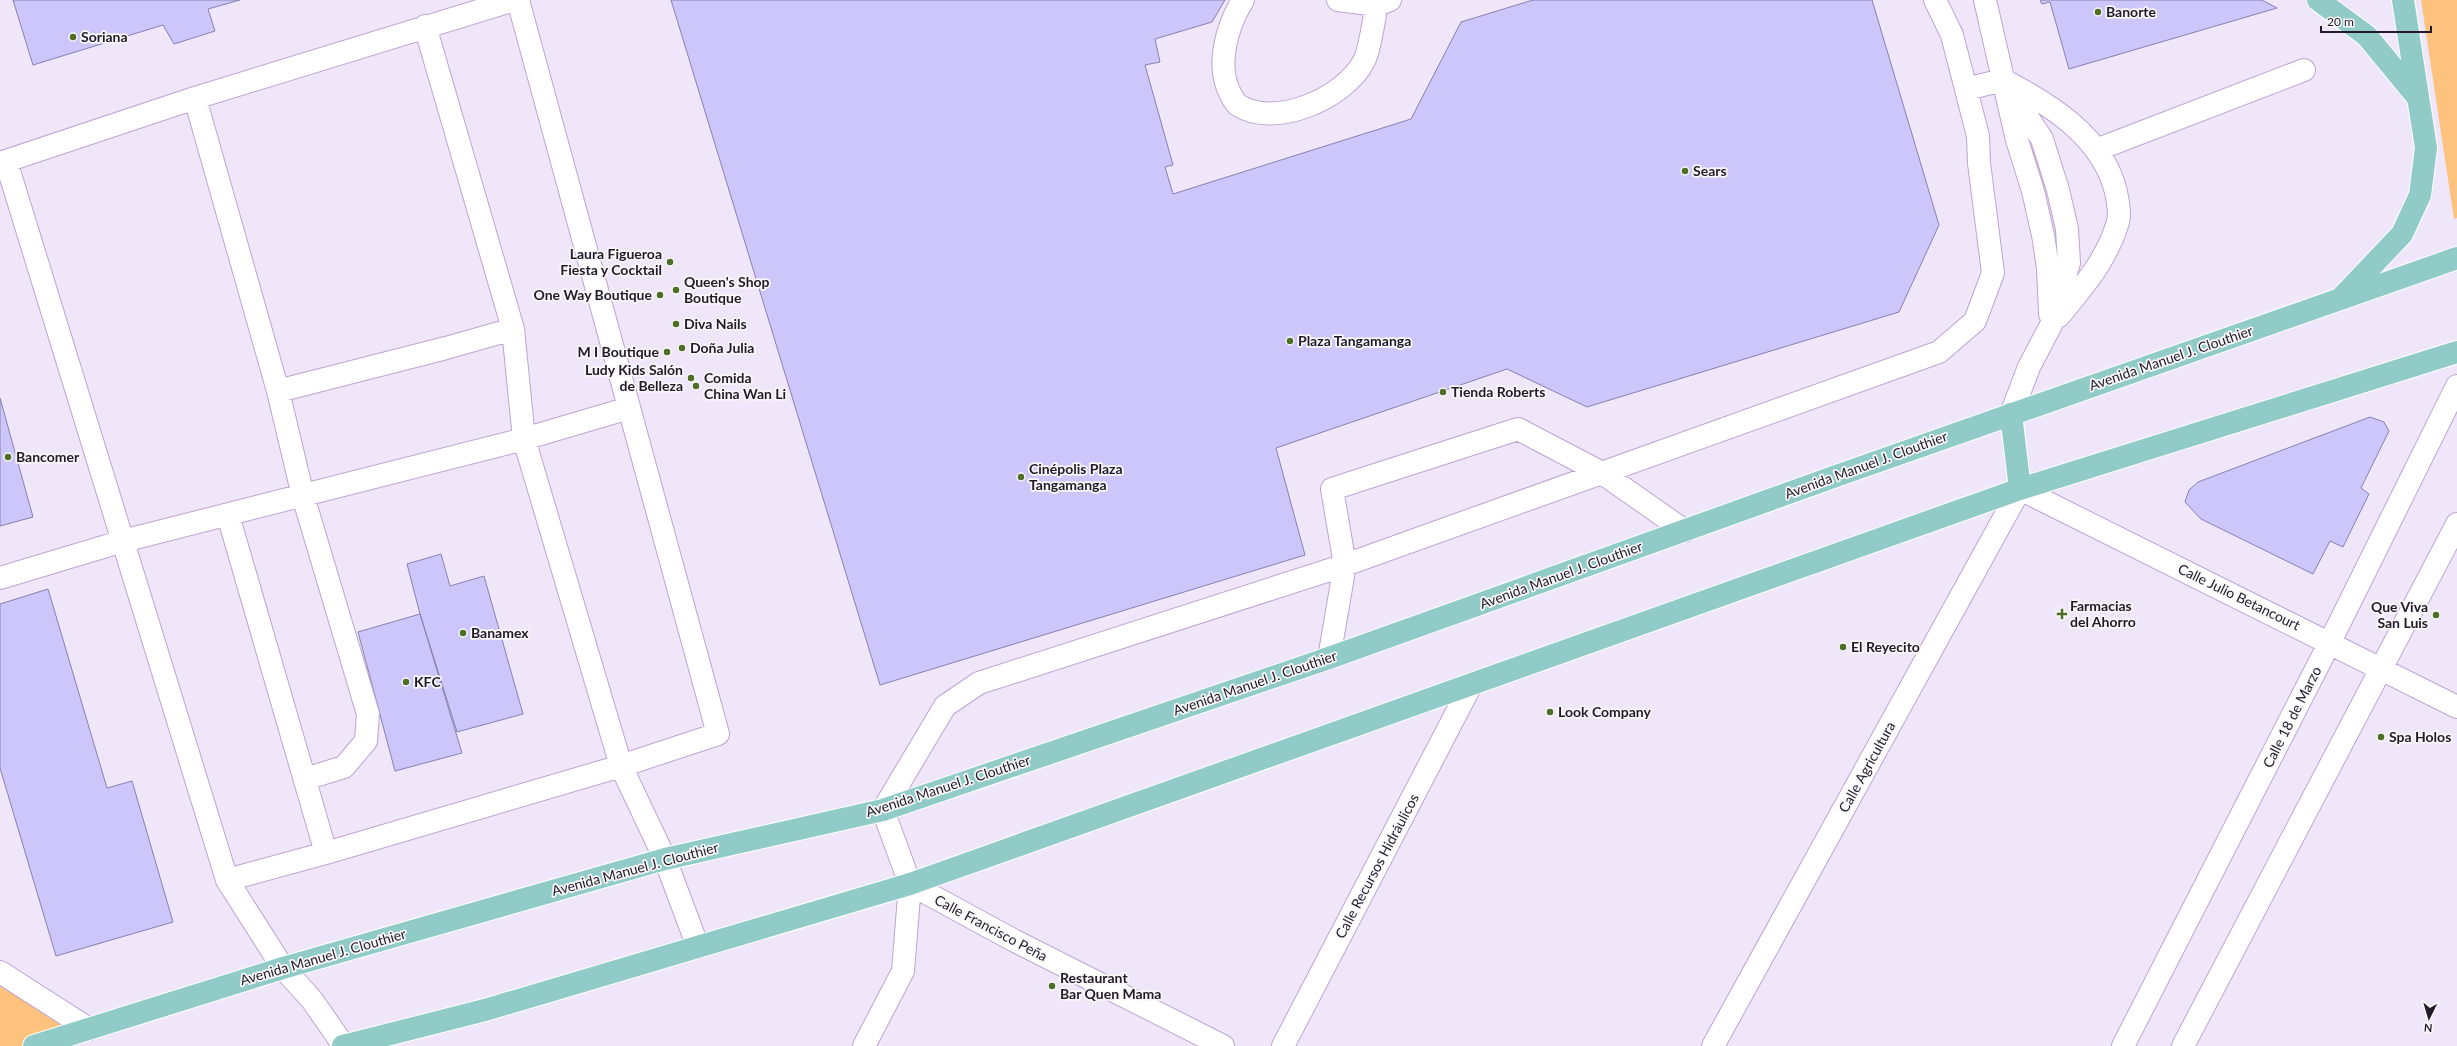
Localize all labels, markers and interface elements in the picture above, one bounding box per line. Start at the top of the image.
place label: Banorte [2106,3,2157,20]
marker: Banorte [2093,7,2103,17]
scale bar [2321,8,2431,34]
text: 20 m [2327,14,2354,29]
place label: Soriana [81,28,128,45]
marker: Soriana [68,32,78,42]
place label: Sears [1693,162,1727,179]
marker: Sears [1680,166,1690,176]
place label: Laura Figueroa Fiesta y Cocktail [560,245,662,278]
marker: Laura Figueroa Fiesta y Cocktail [665,257,675,267]
place label: Queen's Shop Boutique [684,273,770,306]
marker: Queen's Shop Boutique [671,285,681,295]
place label: One Way Boutique [534,286,653,303]
marker: One Way Boutique [655,290,665,300]
place label: Diva Nails [684,315,747,332]
marker: Diva Nails [671,319,681,329]
street label: Avenida Manuel J. Clouthier [2087,322,2255,394]
place label: Plaza Tangamanga [1298,332,1411,349]
marker: Plaza Tangamanga [1285,336,1295,346]
place label: Doña Julia [690,339,754,356]
place label: M I Boutique [577,343,660,360]
marker: Doña Julia [677,343,687,353]
marker: M I Boutique [662,347,672,357]
place label: Ludy Kids Salón de Belleza [585,361,683,394]
place label: Comida China Wan Li [704,369,786,402]
marker: Ludy Kids Salón de Belleza [686,373,696,383]
marker: Comida China Wan Li [691,381,701,391]
place label: Tienda Roberts [1451,383,1545,400]
marker: Tienda Roberts [1438,387,1448,397]
street label: Avenida Manuel J. Clouthier [1782,427,1950,502]
place label: Bancomer [16,448,80,465]
marker: Bancomer [3,452,13,462]
place label: Cinépolis Plaza Tangamanga [1029,460,1123,493]
marker: Cinépolis Plaza Tangamanga [1016,472,1026,482]
street label: Avenida Manuel J. Clouthier [1477,537,1645,612]
street label: Calle Julio Betancourt [2175,560,2303,633]
place label: Farmacias del Ahorro [2070,597,2136,630]
place label: Que Viva San Luis [2371,598,2428,631]
marker: Farmacias del Ahorro [2057,609,2067,619]
marker: Que Viva San Luis [2431,610,2441,620]
place label: Banamex [471,624,529,641]
marker: Banamex [458,628,468,638]
place label: El Reyecito [1851,638,1920,655]
marker: El Reyecito [1838,642,1848,652]
street label: Avenida Manuel J. Clouthier [1171,647,1339,719]
street label: Calle 18 de Marzo [2259,663,2324,770]
place label: KFC [414,673,441,690]
marker: KFC [401,677,411,687]
place label: Look Company [1558,703,1652,720]
marker: Look Company [1545,707,1555,717]
street label: Calle Agricultura [1835,718,1899,815]
place label: Spa Holos [2389,728,2451,745]
marker: Spa Holos [2376,732,2386,742]
street label: Avenida Manuel J. Clouthier [863,751,1032,820]
street label: Calle Recursos Hidráulicos [1331,790,1422,941]
street label: Avenida Manuel J. Clouthier [550,838,720,899]
street label: Calle Francisco Peña [932,891,1051,965]
street label: Avenida Manuel J. Clouthier [238,925,408,988]
place label: Restaurant Bar Quen Mama [1060,969,1161,1002]
marker: Restaurant Bar Quen Mama [1047,981,1057,991]
north arrow [2409,998,2449,1038]
text: N [2423,1022,2433,1035]

